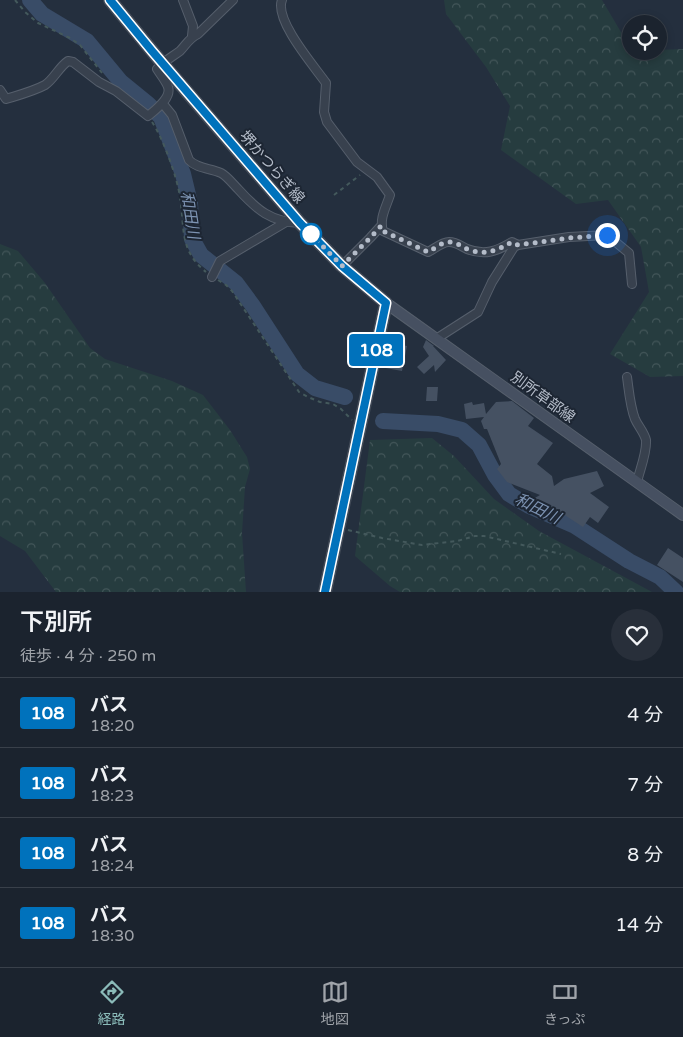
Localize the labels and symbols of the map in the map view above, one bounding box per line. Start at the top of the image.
street label: 堺かつらぎ線 [236,127,308,207]
water label: 和田川 [176,190,204,242]
unlabelled marker [300,223,322,245]
your location [595,223,620,248]
line badge: 108 [347,334,405,366]
street label: 別所草部線 [507,368,579,426]
water label: 和田川 [512,489,565,529]

